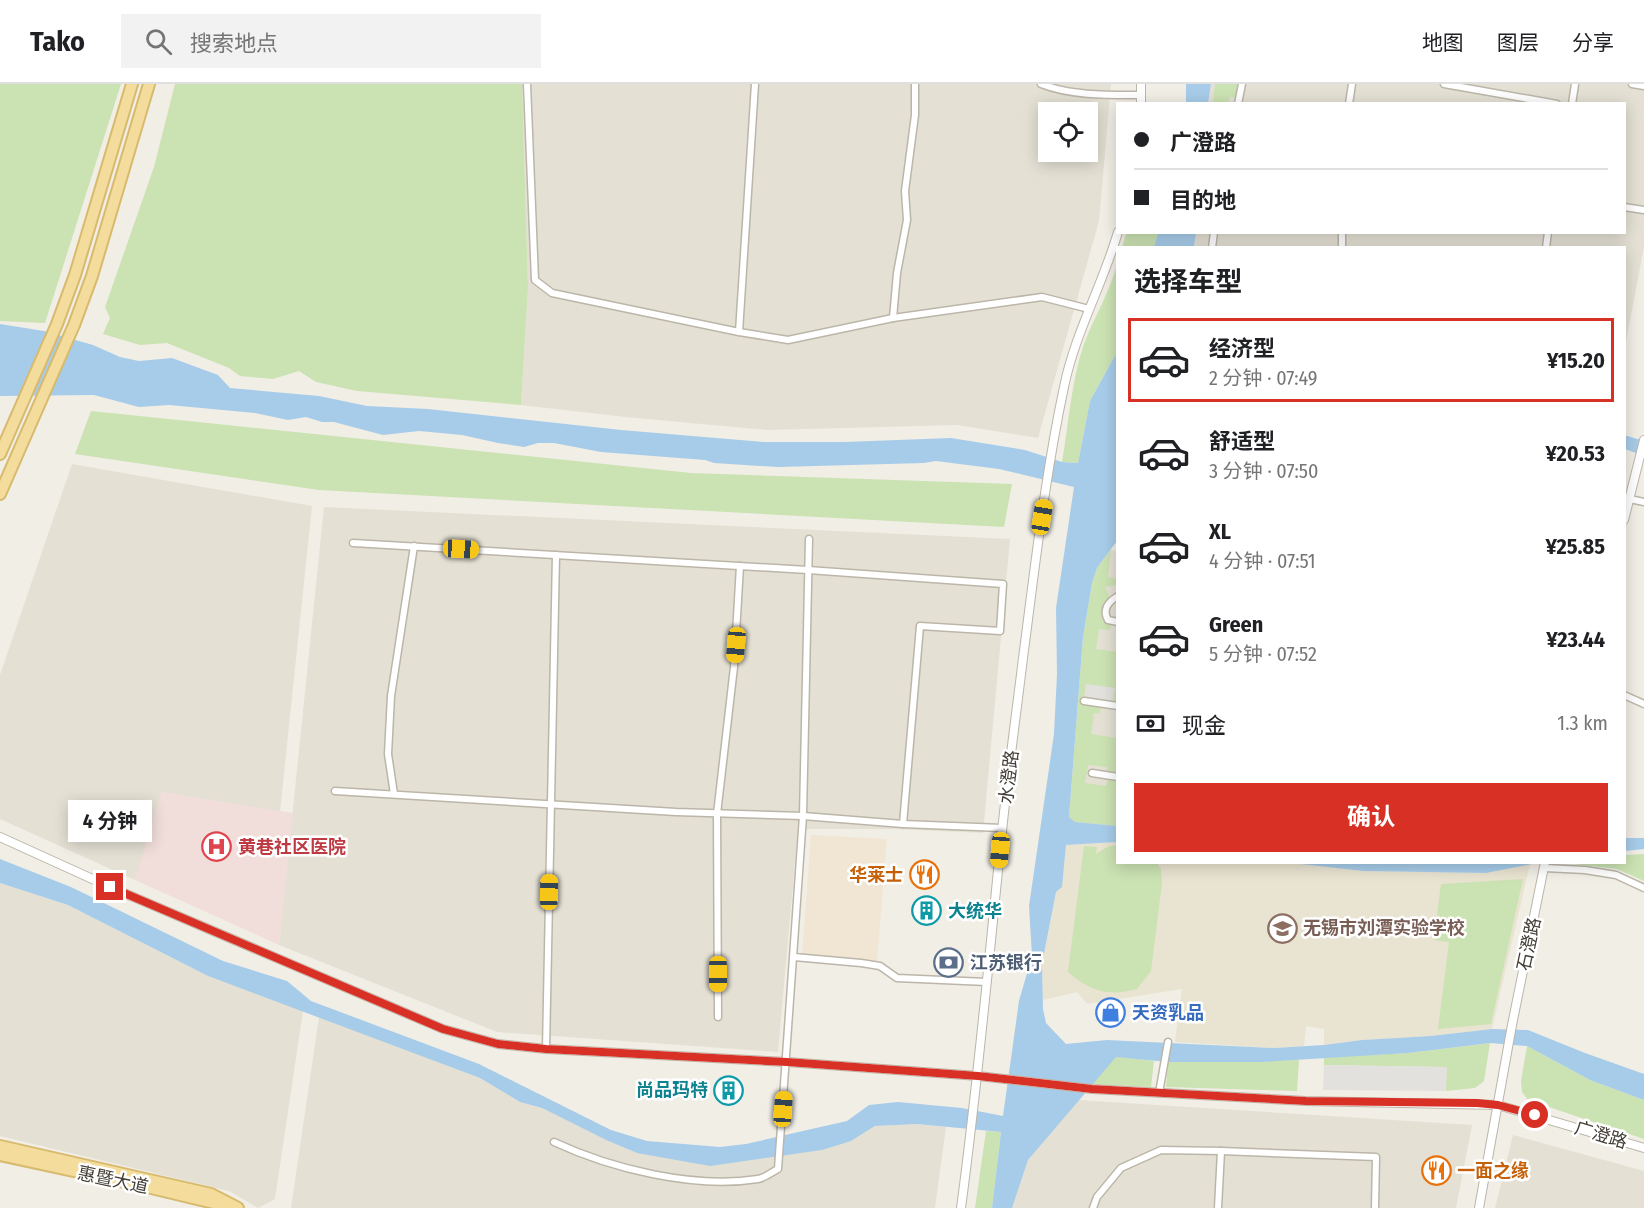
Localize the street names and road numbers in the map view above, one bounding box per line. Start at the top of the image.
street label: 水澄路 [995,749,1023,805]
street label: 石澄路 [1513,915,1545,973]
street label: 广澄路 [1572,1117,1630,1153]
street label: 惠暨大道 [75,1162,151,1198]

